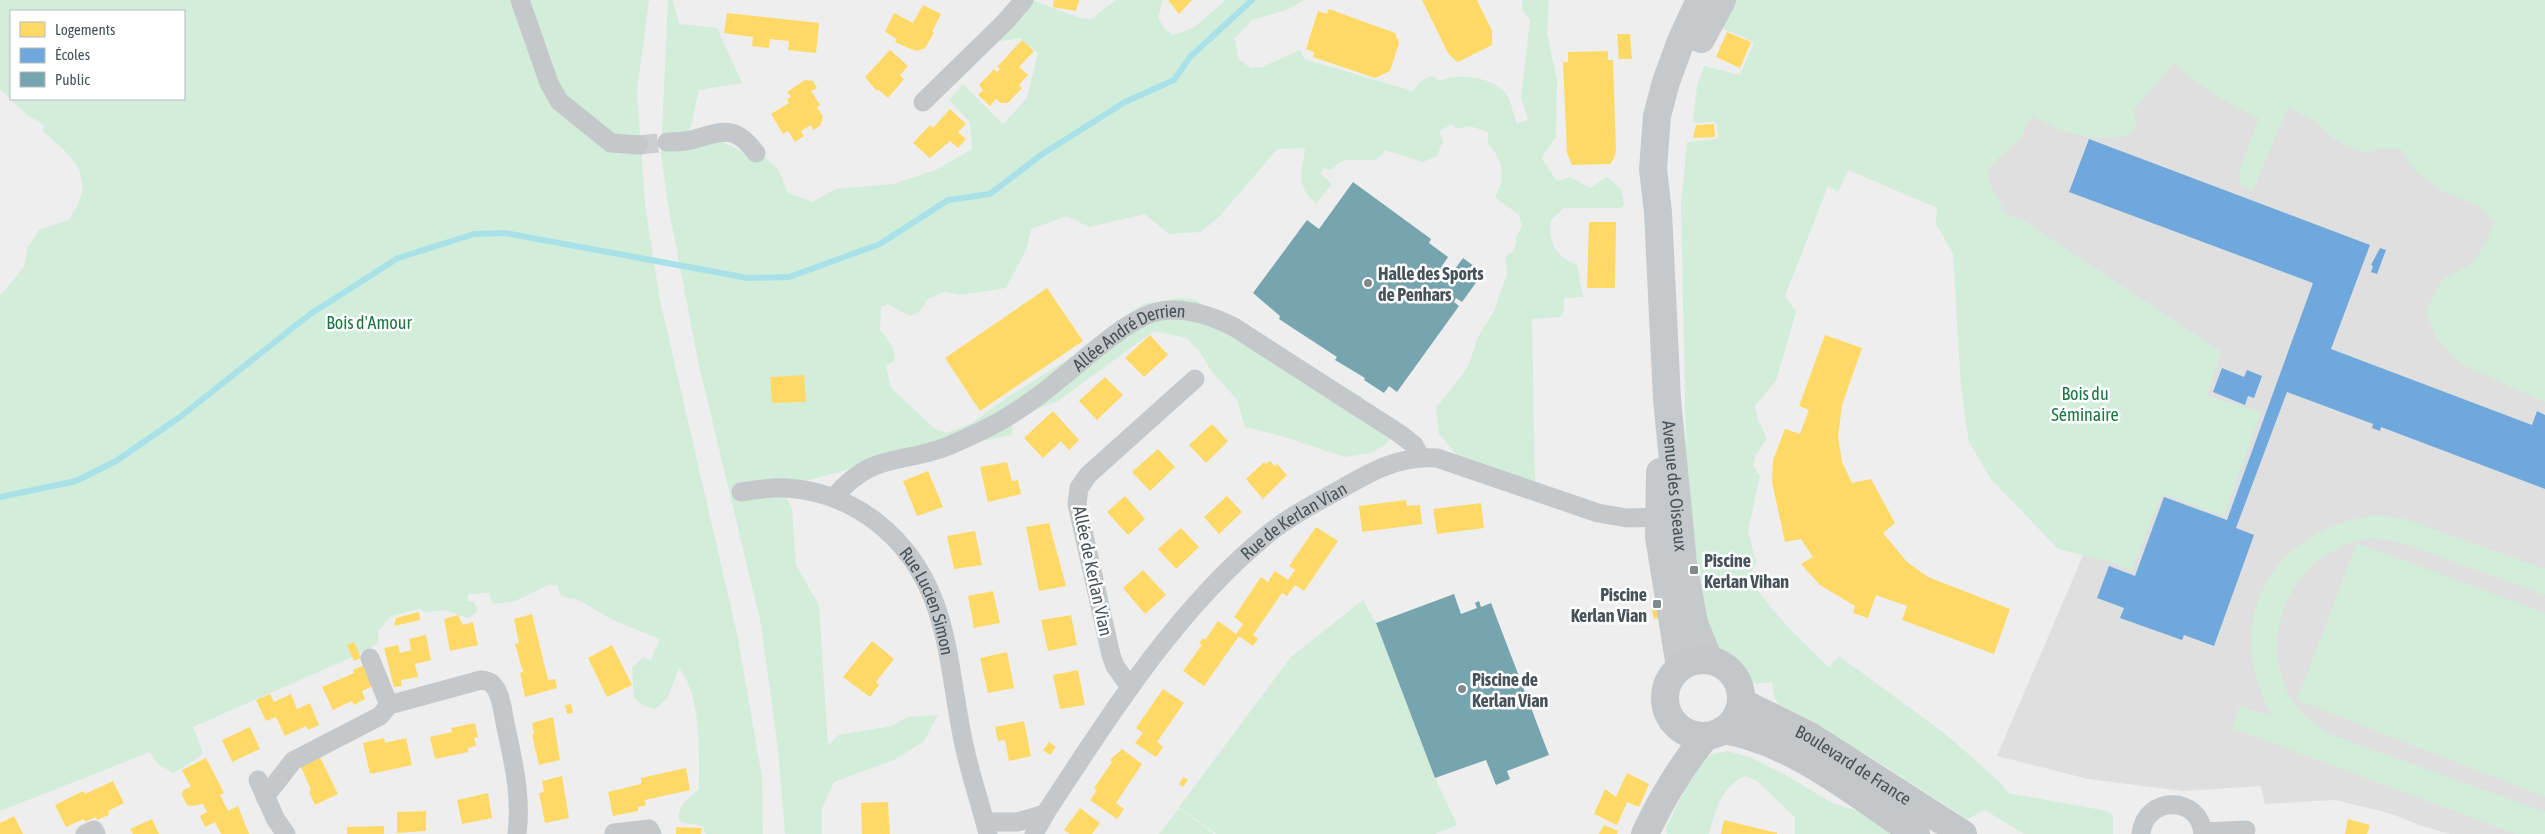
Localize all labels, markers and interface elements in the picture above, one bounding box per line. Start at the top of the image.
legend [10,10,185,100]
text: Logements [55,21,115,38]
text: Écoles [55,46,90,63]
text: Public [55,71,90,88]
place label: Halle des Sports de Penhars [1378,263,1484,305]
marker: Halle des Sports de Penhars [1362,277,1374,289]
street label: Allée André Derrien [1068,300,1187,375]
park label: Bois d'Amour [326,312,413,333]
park label: Bois du Séminaire [2051,383,2119,425]
street label: Avenue des Oiseaux [1659,419,1692,552]
street label: Rue de Kerlan Vian [1236,477,1350,564]
street label: Allée de Kerlan Vian [1069,504,1117,638]
street label: Rue Lucien Simon [896,542,959,657]
place label: Piscine Kerlan Vihan [1704,550,1789,592]
marker: Piscine Kerlan Vihan [1688,564,1700,576]
place label: Piscine Kerlan Vian [1571,584,1647,626]
marker: Piscine Kerlan Vian [1651,598,1663,610]
place label: Piscine de Kerlan Vian [1472,669,1549,711]
marker: Piscine de Kerlan Vian [1456,683,1468,695]
street label: Boulevard de France [1792,720,1916,809]

